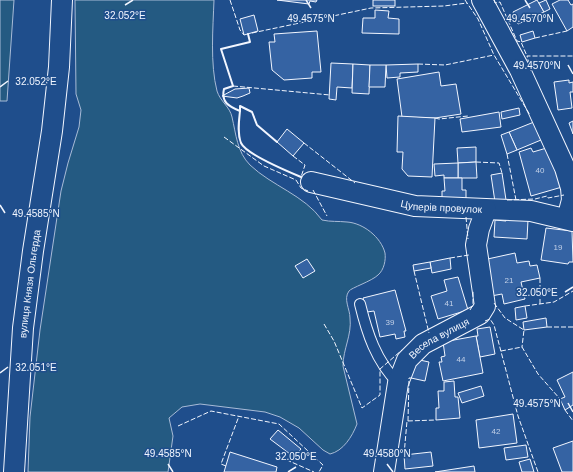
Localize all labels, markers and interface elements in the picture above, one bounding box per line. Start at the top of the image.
text: 32.052°E [104,10,146,21]
text: 49.4575°N [287,13,335,24]
text: 49.4570°N [506,13,554,24]
text: 49.4570°N [513,60,561,71]
text: 32.052°E [15,76,57,87]
house number: 40 [536,166,545,175]
street label: Цуперів провулок [400,197,483,214]
text: 49.4585°N [12,208,60,219]
street label: вулиця Князя Ольгерда [17,228,42,338]
house number: 19 [554,243,563,252]
house number: 21 [505,276,514,285]
text: 32.050°E [516,287,558,298]
house number: 41 [445,299,454,308]
street label: Весела вулиця [406,315,471,361]
house number: 39 [386,318,395,327]
house number: 44 [457,355,466,364]
text: 32.051°E [15,362,57,373]
text: 49.4575°N [513,398,561,409]
house number: 42 [492,427,501,436]
text: 49.4585°N [144,448,192,459]
text: 49.4580°N [363,448,411,459]
text: 32.050°E [275,451,317,462]

